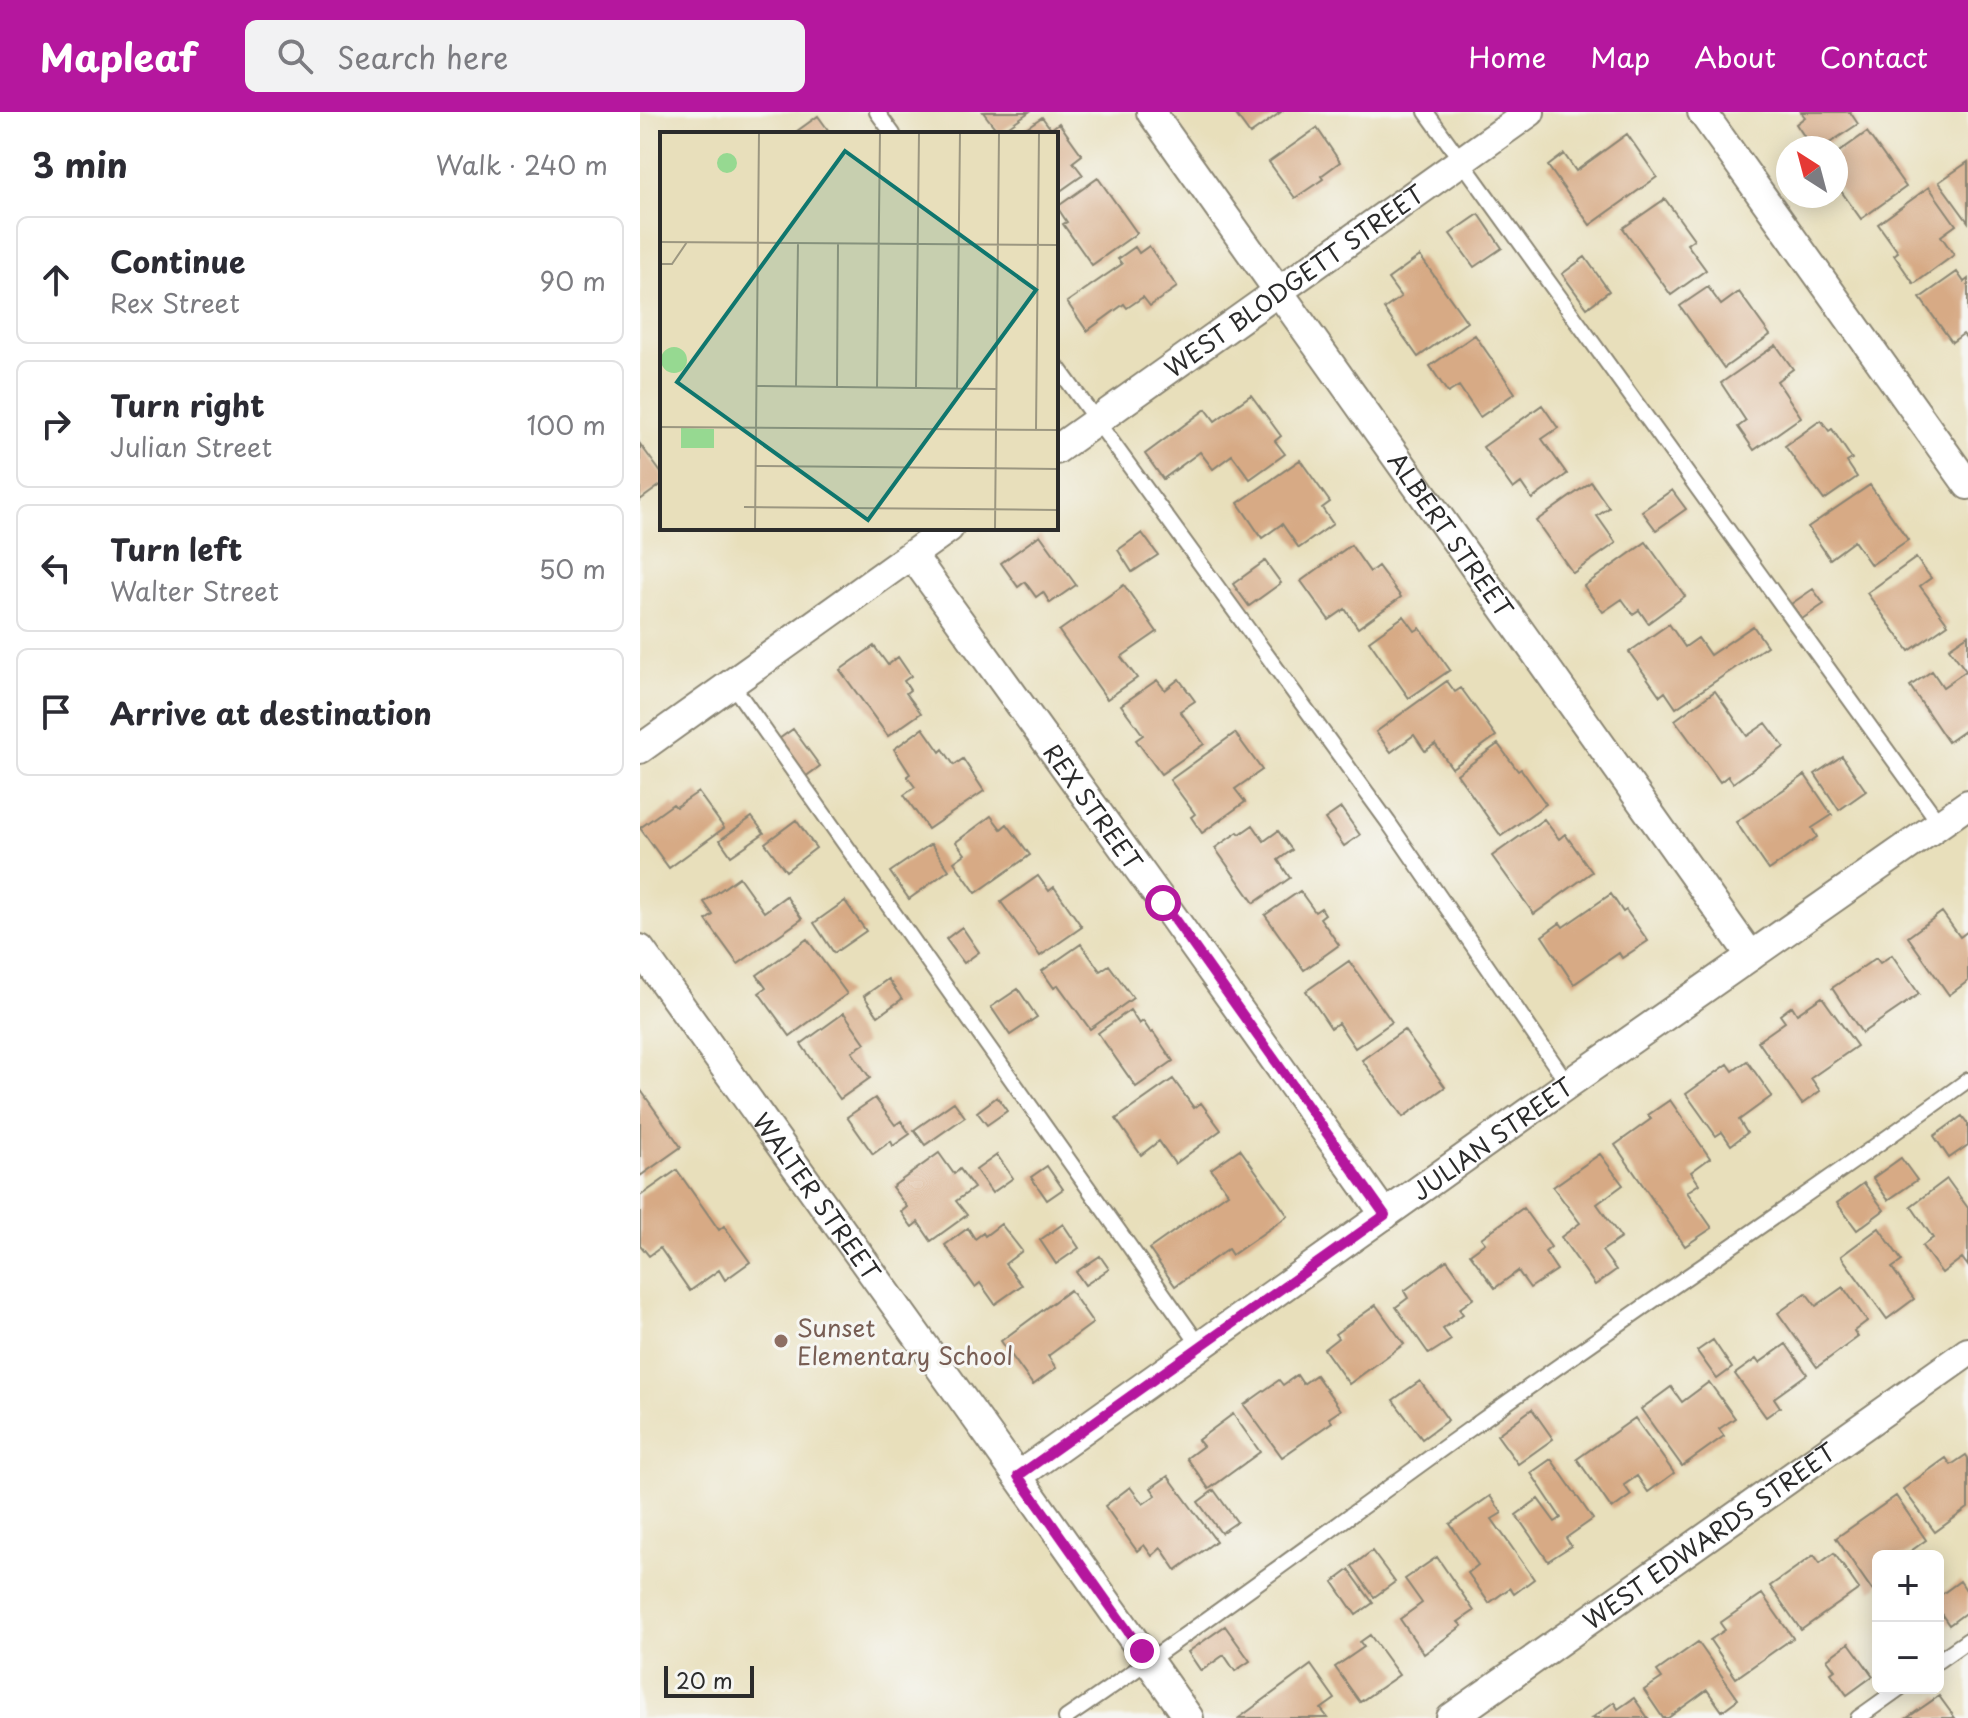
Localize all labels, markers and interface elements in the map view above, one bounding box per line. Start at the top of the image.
search box [245,20,805,92]
text: Mapleaf [40,28,197,85]
icon: search [273,34,317,78]
text: Search here [337,34,508,79]
text: Home [1468,35,1546,78]
text: Map [1590,35,1650,78]
text: About [1694,35,1776,78]
text: Contact [1820,35,1928,78]
inset map [660,132,1058,530]
north arrow [1776,136,1848,208]
text: 3 min [32,138,128,190]
text: Walk · 240 m [436,145,608,184]
street label: WEST BLODGETT STREET [1156,175,1432,386]
text: Continue [110,238,245,283]
icon: ahead [34,258,78,302]
text: 90 m [539,261,606,300]
text: Rex Street [110,283,240,322]
text: Turn right [110,382,265,427]
icon: right [34,402,78,446]
text: 100 m [526,405,606,444]
text: Julian Street [110,427,272,466]
street label: ALBERT STREET [1380,444,1523,625]
text: Turn left [110,526,242,571]
icon: left [34,546,78,590]
text: 50 m [539,549,606,588]
text: Walter Street [110,571,279,610]
icon: arrive [34,690,78,734]
text: Arrive at destination [110,690,432,735]
street label: REX STREET [1035,736,1152,878]
route start [1145,885,1181,921]
street label: JULIAN STREET [1404,1068,1580,1208]
street label: WALTER STREET [745,1105,890,1288]
place label: Sunset Elementary School [797,1309,1013,1373]
marker: Sunset Elementary School [772,1332,790,1350]
street label: WEST EDWARDS STREET [1575,1433,1843,1637]
map controls [1872,1550,1944,1694]
button: + [1872,1550,1944,1622]
button: − [1872,1622,1944,1694]
route end [1124,1633,1160,1669]
scale bar [664,1662,754,1698]
text: 20 m [676,1663,733,1696]

